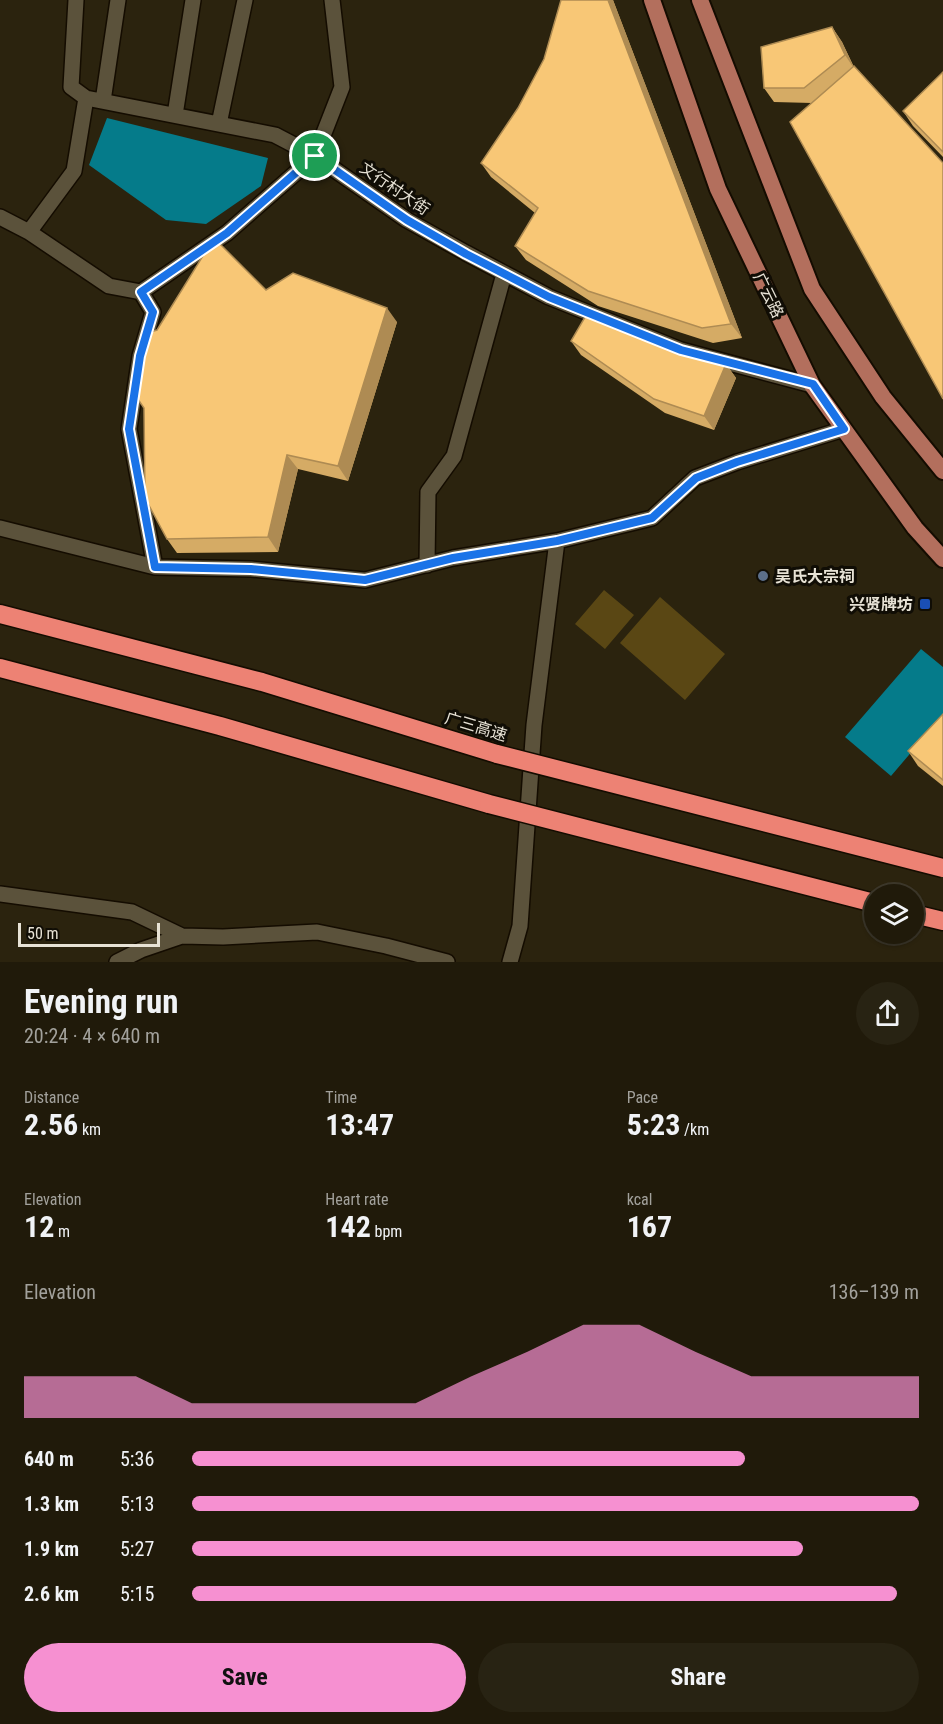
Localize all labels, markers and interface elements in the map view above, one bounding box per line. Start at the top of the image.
pin [289,130,340,181]
icon: arrive [298,139,331,172]
street label: 文行村大街 [356,158,433,219]
street label: 广云路 [749,269,788,321]
place label: 吴氏大宗祠 [775,567,855,586]
marker: 吴氏大宗祠 [756,569,770,583]
place label: 兴贤牌坊 [849,595,913,614]
marker: 兴贤牌坊 [918,597,932,611]
street label: 广三高速 [442,708,509,745]
map controls [864,884,924,944]
button: layers [864,884,924,944]
scale bar [18,920,160,947]
text: 50 m [27,924,59,943]
text: Evening run [24,982,179,1021]
button: share [856,982,919,1045]
text: 20:24 · 4 × 640 m [24,1024,160,1048]
text: Distance [24,1088,79,1107]
text: Time [325,1088,357,1107]
text: Pace [627,1088,658,1107]
text: 2.56 [24,1107,78,1142]
text: 13:47 [325,1107,394,1142]
text: 5:23 [627,1107,680,1142]
text: km [78,1120,101,1139]
text: /km [680,1120,709,1139]
text: Elevation [24,1190,82,1209]
text: Heart rate [325,1190,389,1209]
text: kcal [627,1190,652,1209]
text: 12 [24,1209,54,1244]
text: 142 [325,1209,371,1244]
text: 167 [627,1209,672,1244]
text: m [54,1222,70,1241]
text: bpm [371,1222,402,1241]
text: Elevation [24,1280,96,1304]
text: 136–139 m [829,1280,919,1304]
text: 640 m [24,1447,74,1471]
text: 5:36 [120,1447,154,1471]
text: 1.3 km [24,1492,79,1516]
text: 5:13 [120,1492,154,1516]
text: 1.9 km [24,1537,79,1561]
text: 5:27 [120,1537,154,1561]
text: 2.6 km [24,1582,79,1606]
text: 5:15 [120,1582,154,1606]
button: Save [24,1643,466,1712]
button: Share [478,1643,919,1712]

